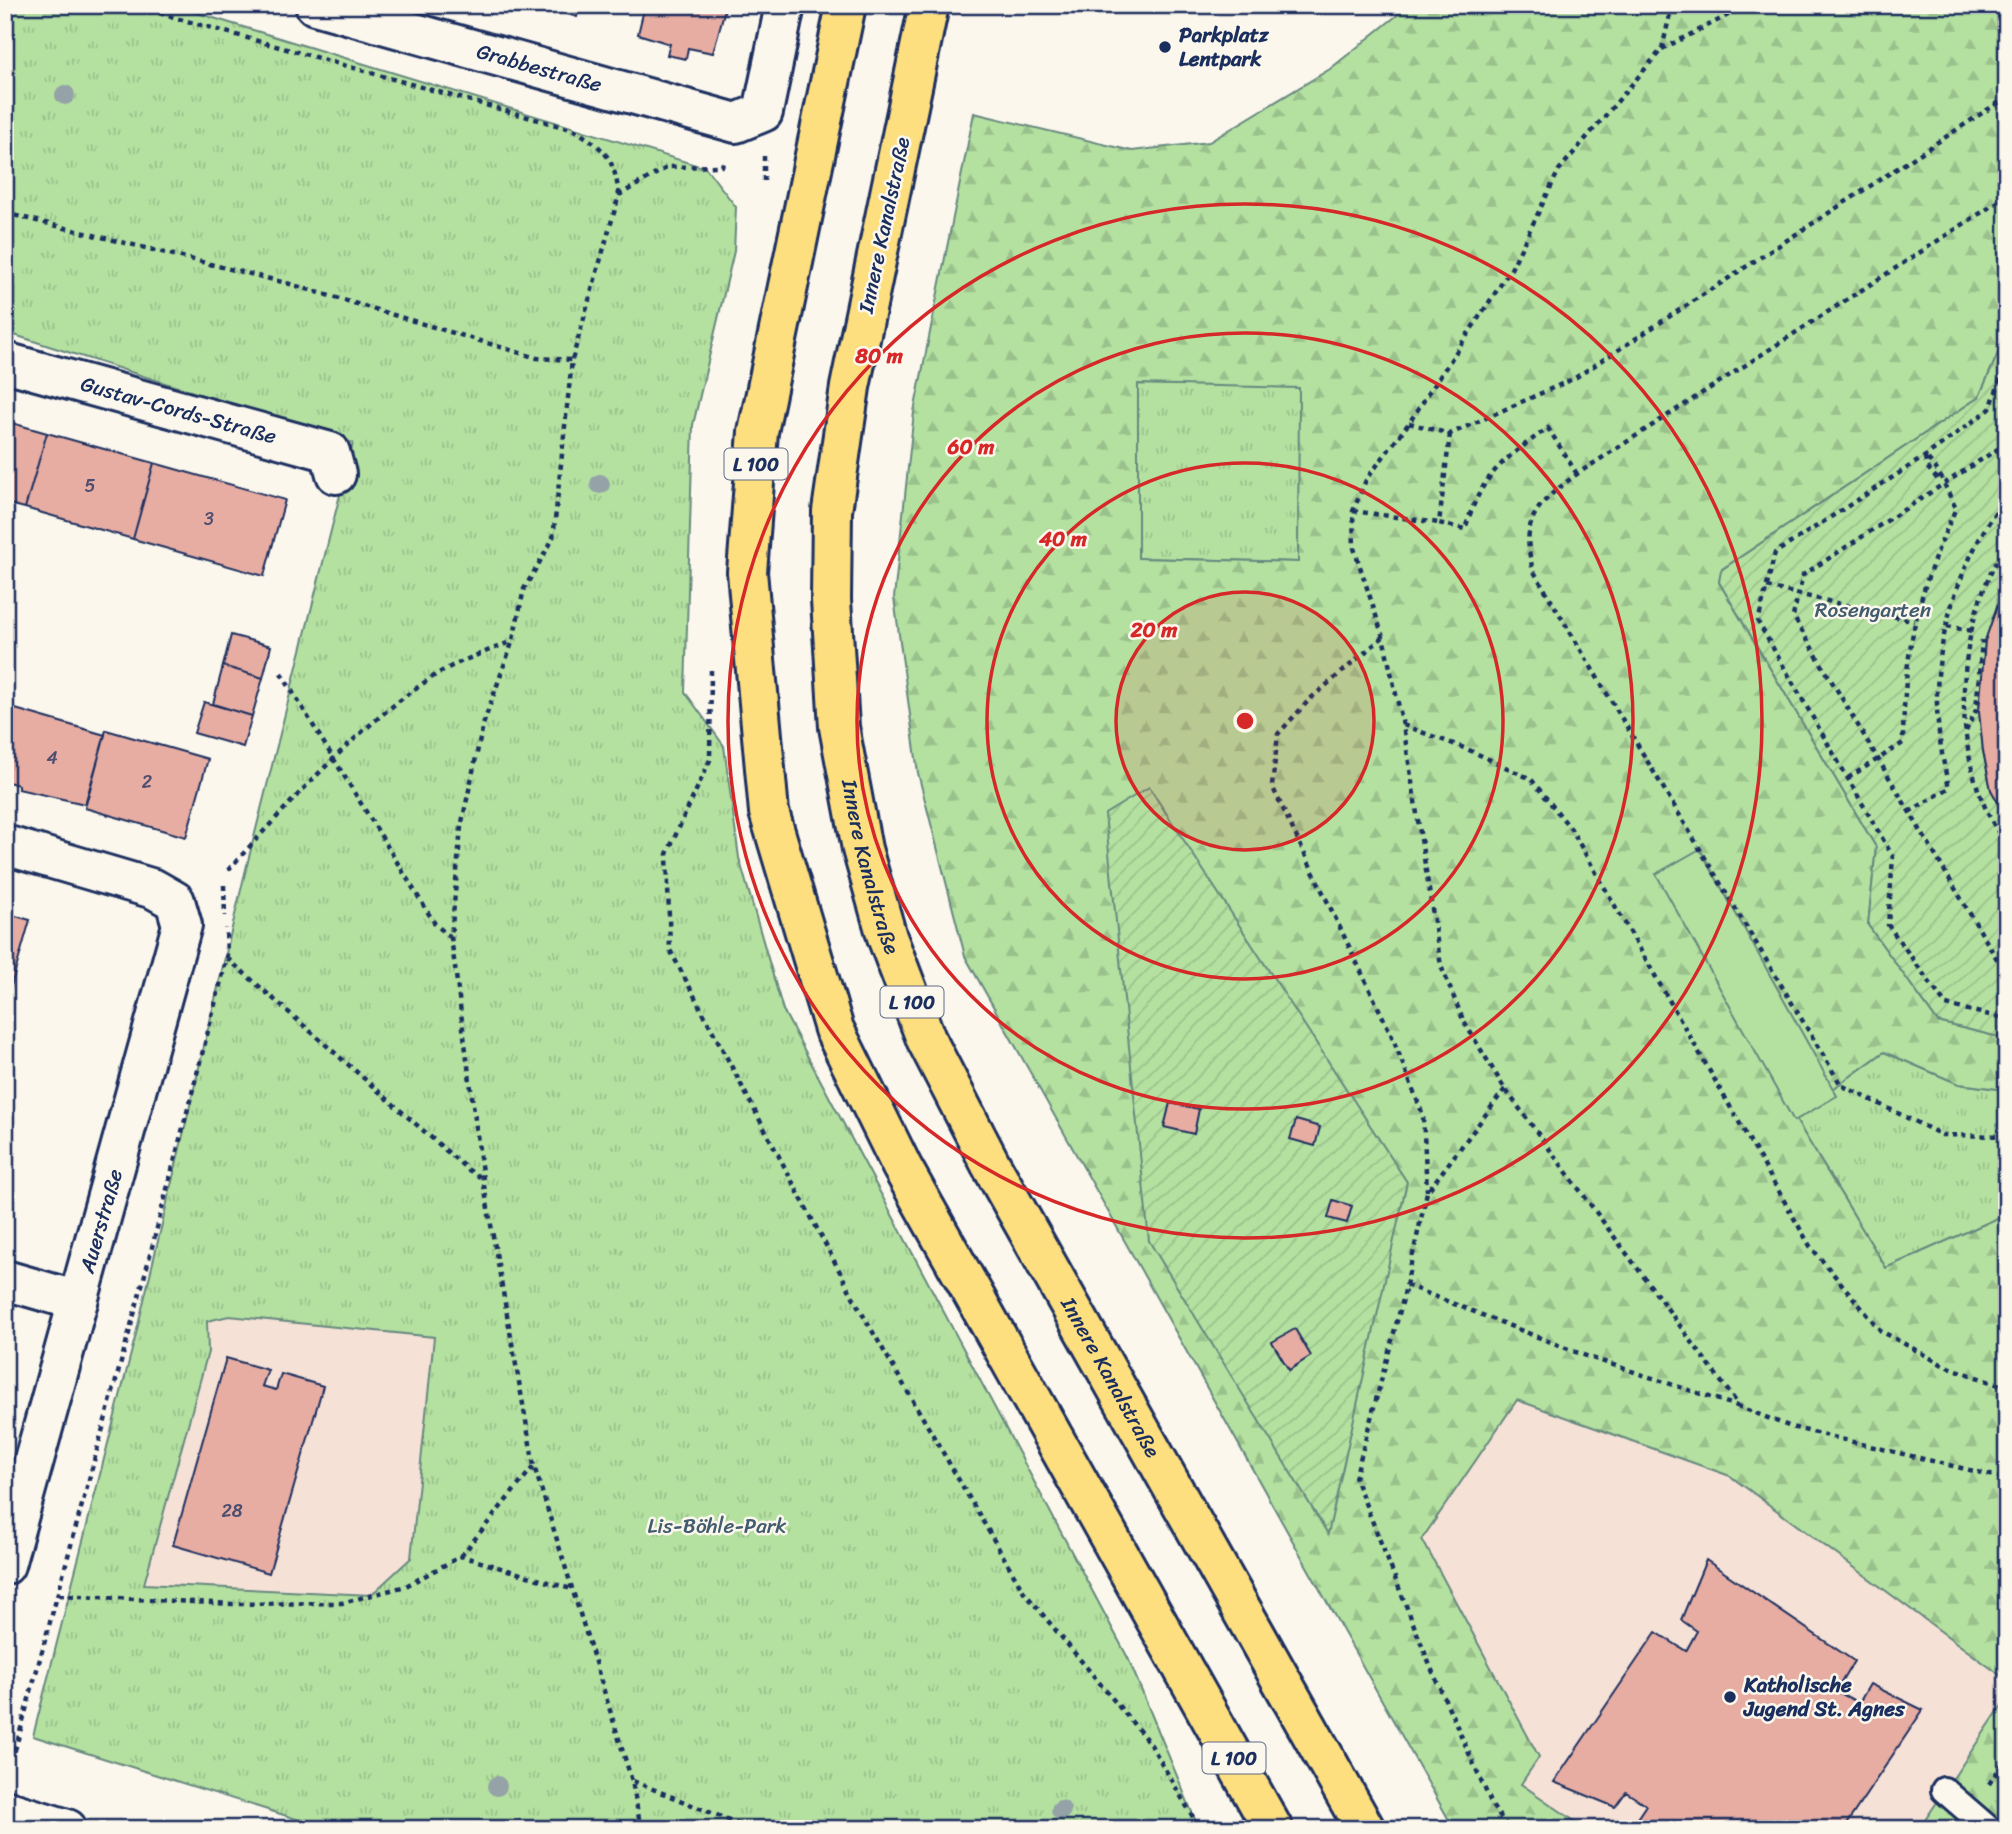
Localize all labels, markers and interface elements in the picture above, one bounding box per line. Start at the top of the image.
place label: Parkplatz Lentpark [1179,16,1270,78]
street label: Grabbestraße [472,32,607,104]
marker: Parkplatz Lentpark [1157,39,1173,55]
street label: Innere Kanalstraße [847,133,921,318]
text: 80 m [854,337,904,375]
street label: Gustav-Cords-Straße [76,365,281,455]
text: 60 m [947,428,995,466]
road number: L 100 [724,449,788,480]
house number: 5 [85,470,96,502]
house number: 3 [204,503,214,535]
text: 40 m [1038,520,1088,558]
park label: Rosengarten [1815,591,1931,629]
text: 20 m [1130,611,1178,649]
centre of rings [1233,709,1257,733]
house number: 4 [46,742,58,774]
house number: 2 [142,766,152,798]
street label: Innere Kanalstraße [830,775,911,960]
road number: L 100 [880,986,944,1018]
street label: Auerstraße [68,1164,134,1279]
street label: Innere Kanalstraße [1050,1289,1171,1465]
house number: 28 [221,1495,243,1527]
park label: Lis-Böhle-Park [648,1507,786,1545]
place label: Katholische Jugend St. Agnes [1743,1666,1906,1728]
marker: Katholische Jugend St. Agnes [1722,1689,1738,1705]
road number: L 100 [1202,1742,1266,1774]

